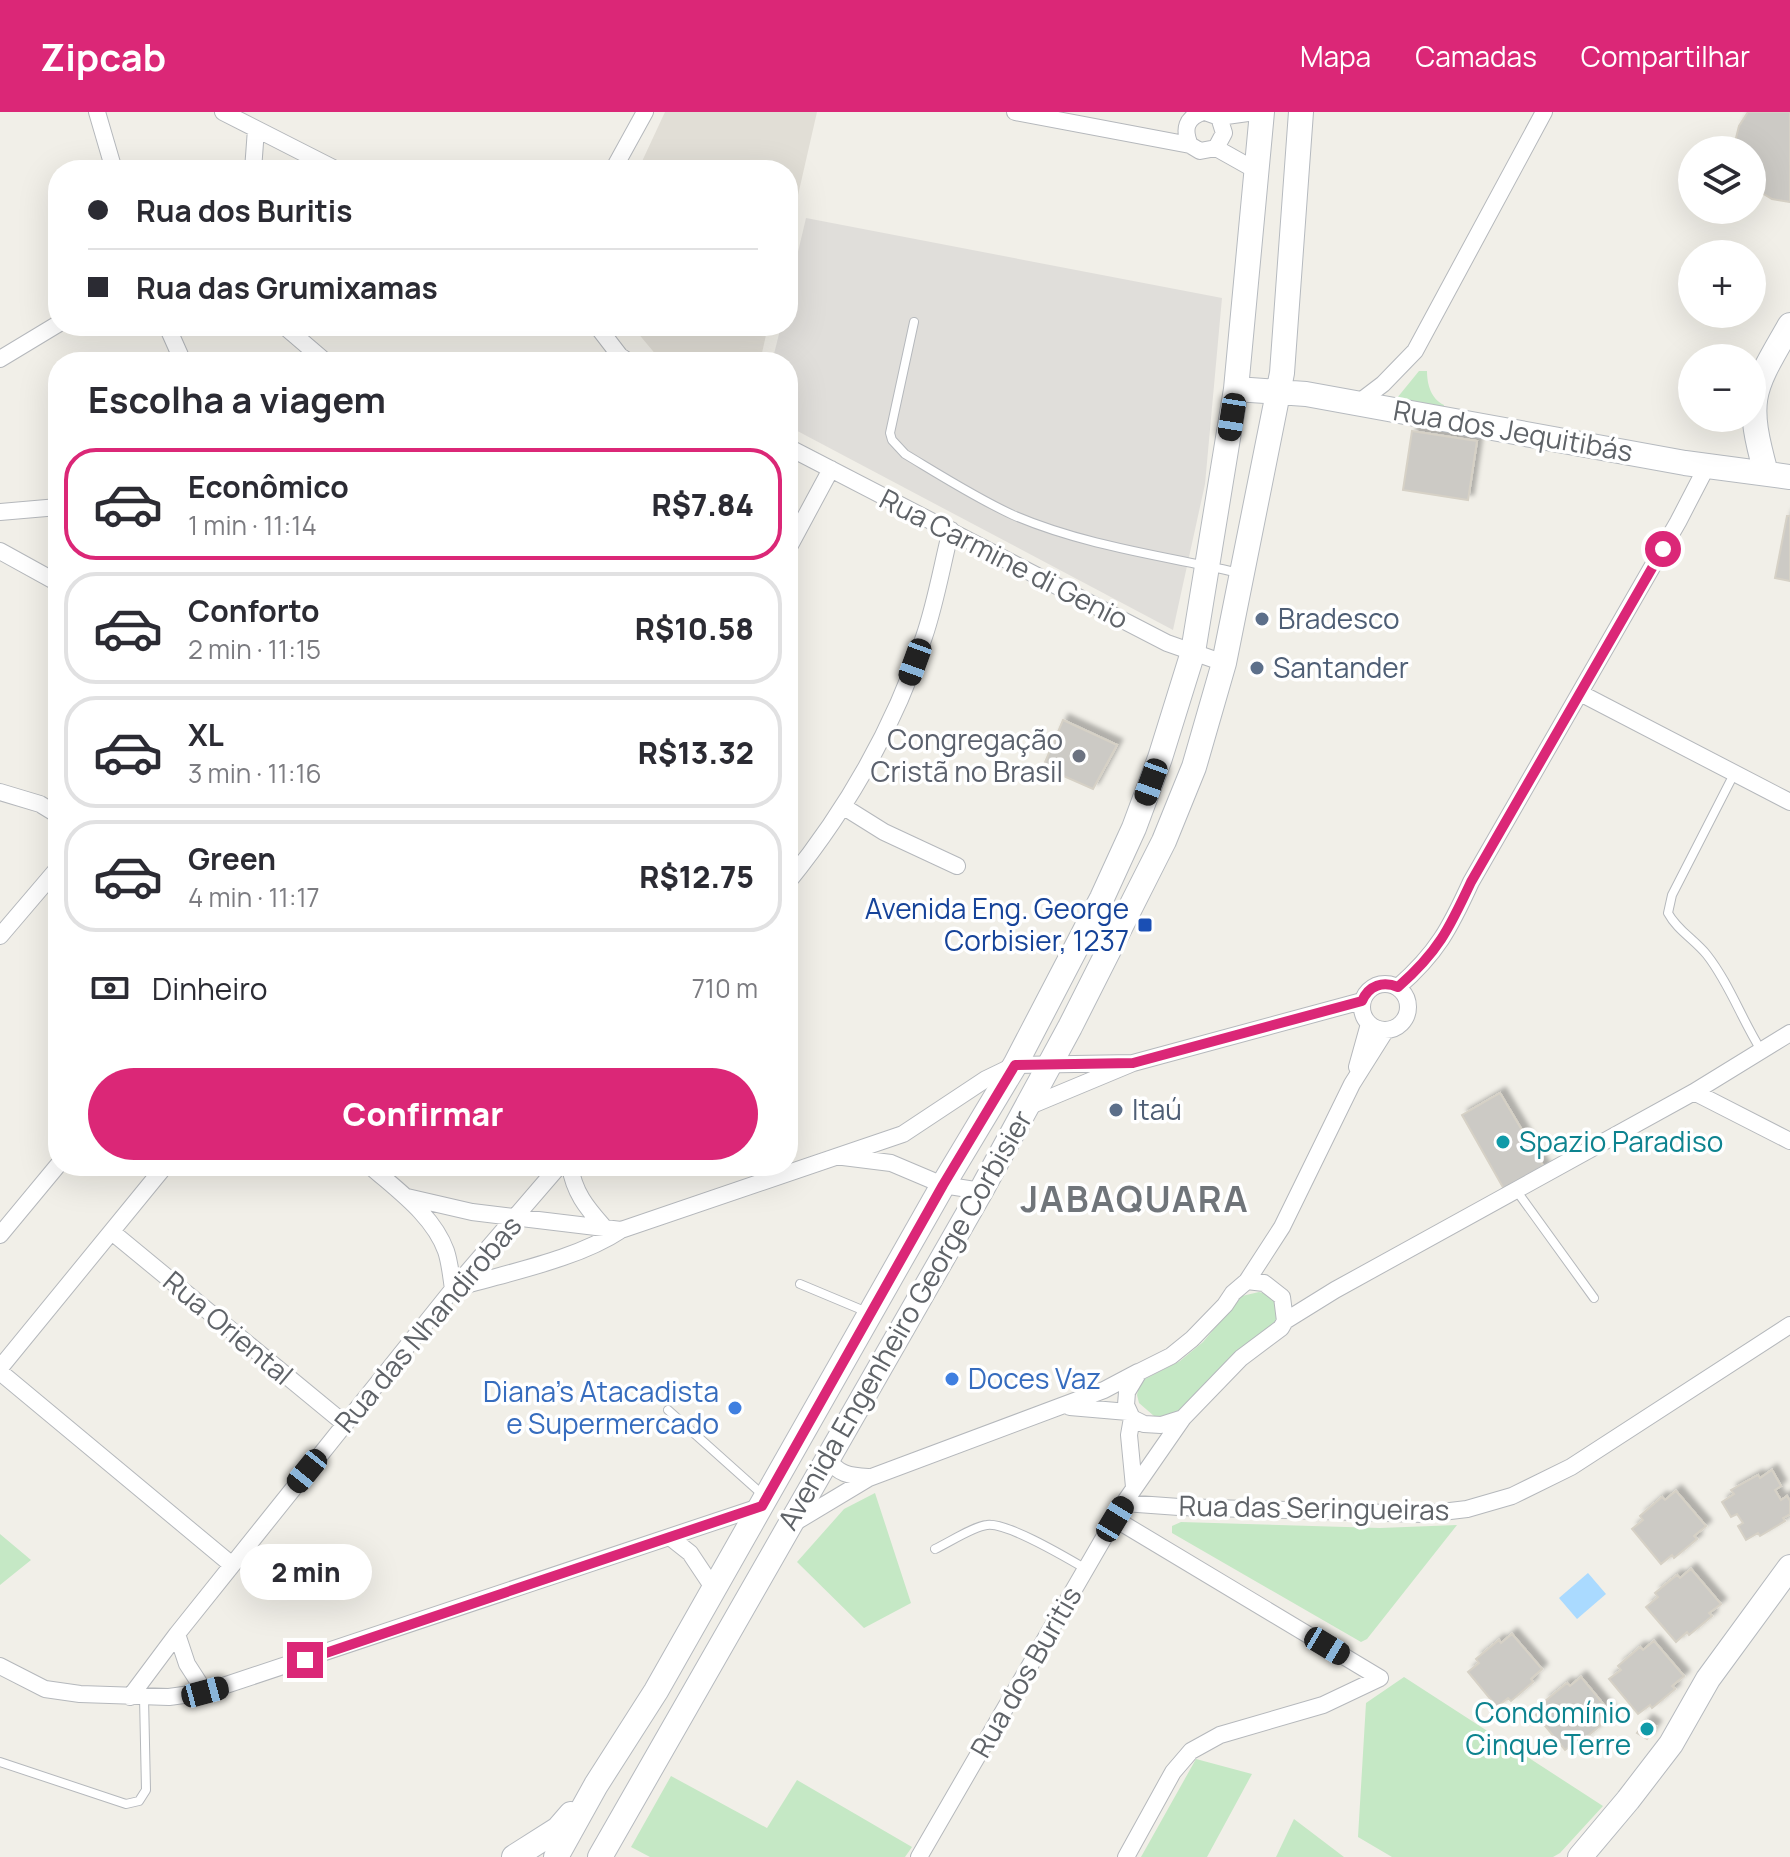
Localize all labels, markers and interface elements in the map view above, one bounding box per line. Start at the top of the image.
text: Zipcab [40,30,166,82]
text: Mapa [1300,37,1371,75]
text: Camadas [1415,37,1537,75]
text: Compartilhar [1581,37,1750,75]
map controls [1678,136,1766,432]
button: layers [1678,136,1766,224]
text: Rua dos Buritis [136,190,353,231]
button: + [1678,240,1766,328]
text: Rua das Grumixamas [136,267,438,308]
button: − [1678,344,1766,432]
text: Escolha a viagem [88,375,386,424]
street label: Rua dos Jequitibás [1390,390,1636,470]
car [1216,391,1248,443]
text: Econômico [188,466,349,507]
icon: car [92,468,164,540]
street label: Rua Carmine di Genio [874,479,1135,637]
text: R$7.84 [652,484,754,525]
text: 1 min · 11:14 [188,507,317,543]
route start [1645,531,1681,567]
text: Conforto [188,590,319,631]
icon: car [92,592,164,664]
place label: Bradesco [1278,599,1400,637]
text: R$10.58 [635,608,754,649]
marker: Bradesco [1253,610,1271,628]
text: 2 min · 11:15 [188,631,321,667]
car [896,635,934,689]
place label: Santander [1273,648,1409,686]
marker: Santander [1248,659,1266,677]
text: XL [188,714,224,755]
icon: car [92,716,164,788]
place label: Congregação Cristã no Brasil [871,720,1063,790]
text: R$13.32 [638,732,754,773]
marker: Congregação Cristã no Brasil [1070,747,1088,765]
text: 3 min · 11:16 [188,755,322,791]
car [1132,755,1170,809]
text: Green [188,838,276,879]
icon: car [92,840,164,912]
text: R$12.75 [639,856,754,897]
text: 4 min · 11:17 [188,879,320,915]
place label: Avenida Eng. George Corbisier, 1237 [865,889,1129,959]
marker: Avenida Eng. George Corbisier, 1237 [1136,916,1154,934]
icon: cash [88,966,132,1010]
text: Dinheiro [152,968,268,1009]
text: 710 m [692,970,758,1006]
button: Confirmar [88,1068,758,1160]
place label: Itaú [1132,1090,1182,1128]
marker: Itaú [1107,1101,1125,1119]
street label: Avenida Engenheiro George Corbisier [768,1103,1040,1536]
place label: Spazio Paradiso [1519,1122,1723,1160]
marker: Spazio Paradiso [1494,1133,1512,1151]
district label: JABAQUARA [1020,1174,1250,1223]
street label: Rua das Nhandirobas [325,1207,529,1440]
street label: Rua Oriental [156,1262,301,1393]
place label: Doces Vaz [968,1359,1101,1397]
marker: Doces Vaz [943,1370,961,1388]
place label: Diana's Atacadista e Supermercado [483,1372,719,1442]
marker: Diana's Atacadista e Supermercado [726,1399,744,1417]
car [283,1445,331,1497]
street label: Rua das Seringueiras [1178,1486,1450,1528]
car [1092,1492,1138,1546]
callout: 2 min [239,1544,371,1600]
text: 2 min [272,1554,340,1590]
street label: Rua dos Buritis [961,1579,1089,1764]
car [1300,1623,1354,1669]
route end [287,1642,323,1678]
car [179,1674,231,1710]
place label: Condomínio Cinque Terre [1466,1693,1631,1763]
marker: Condomínio Cinque Terre [1638,1720,1656,1738]

